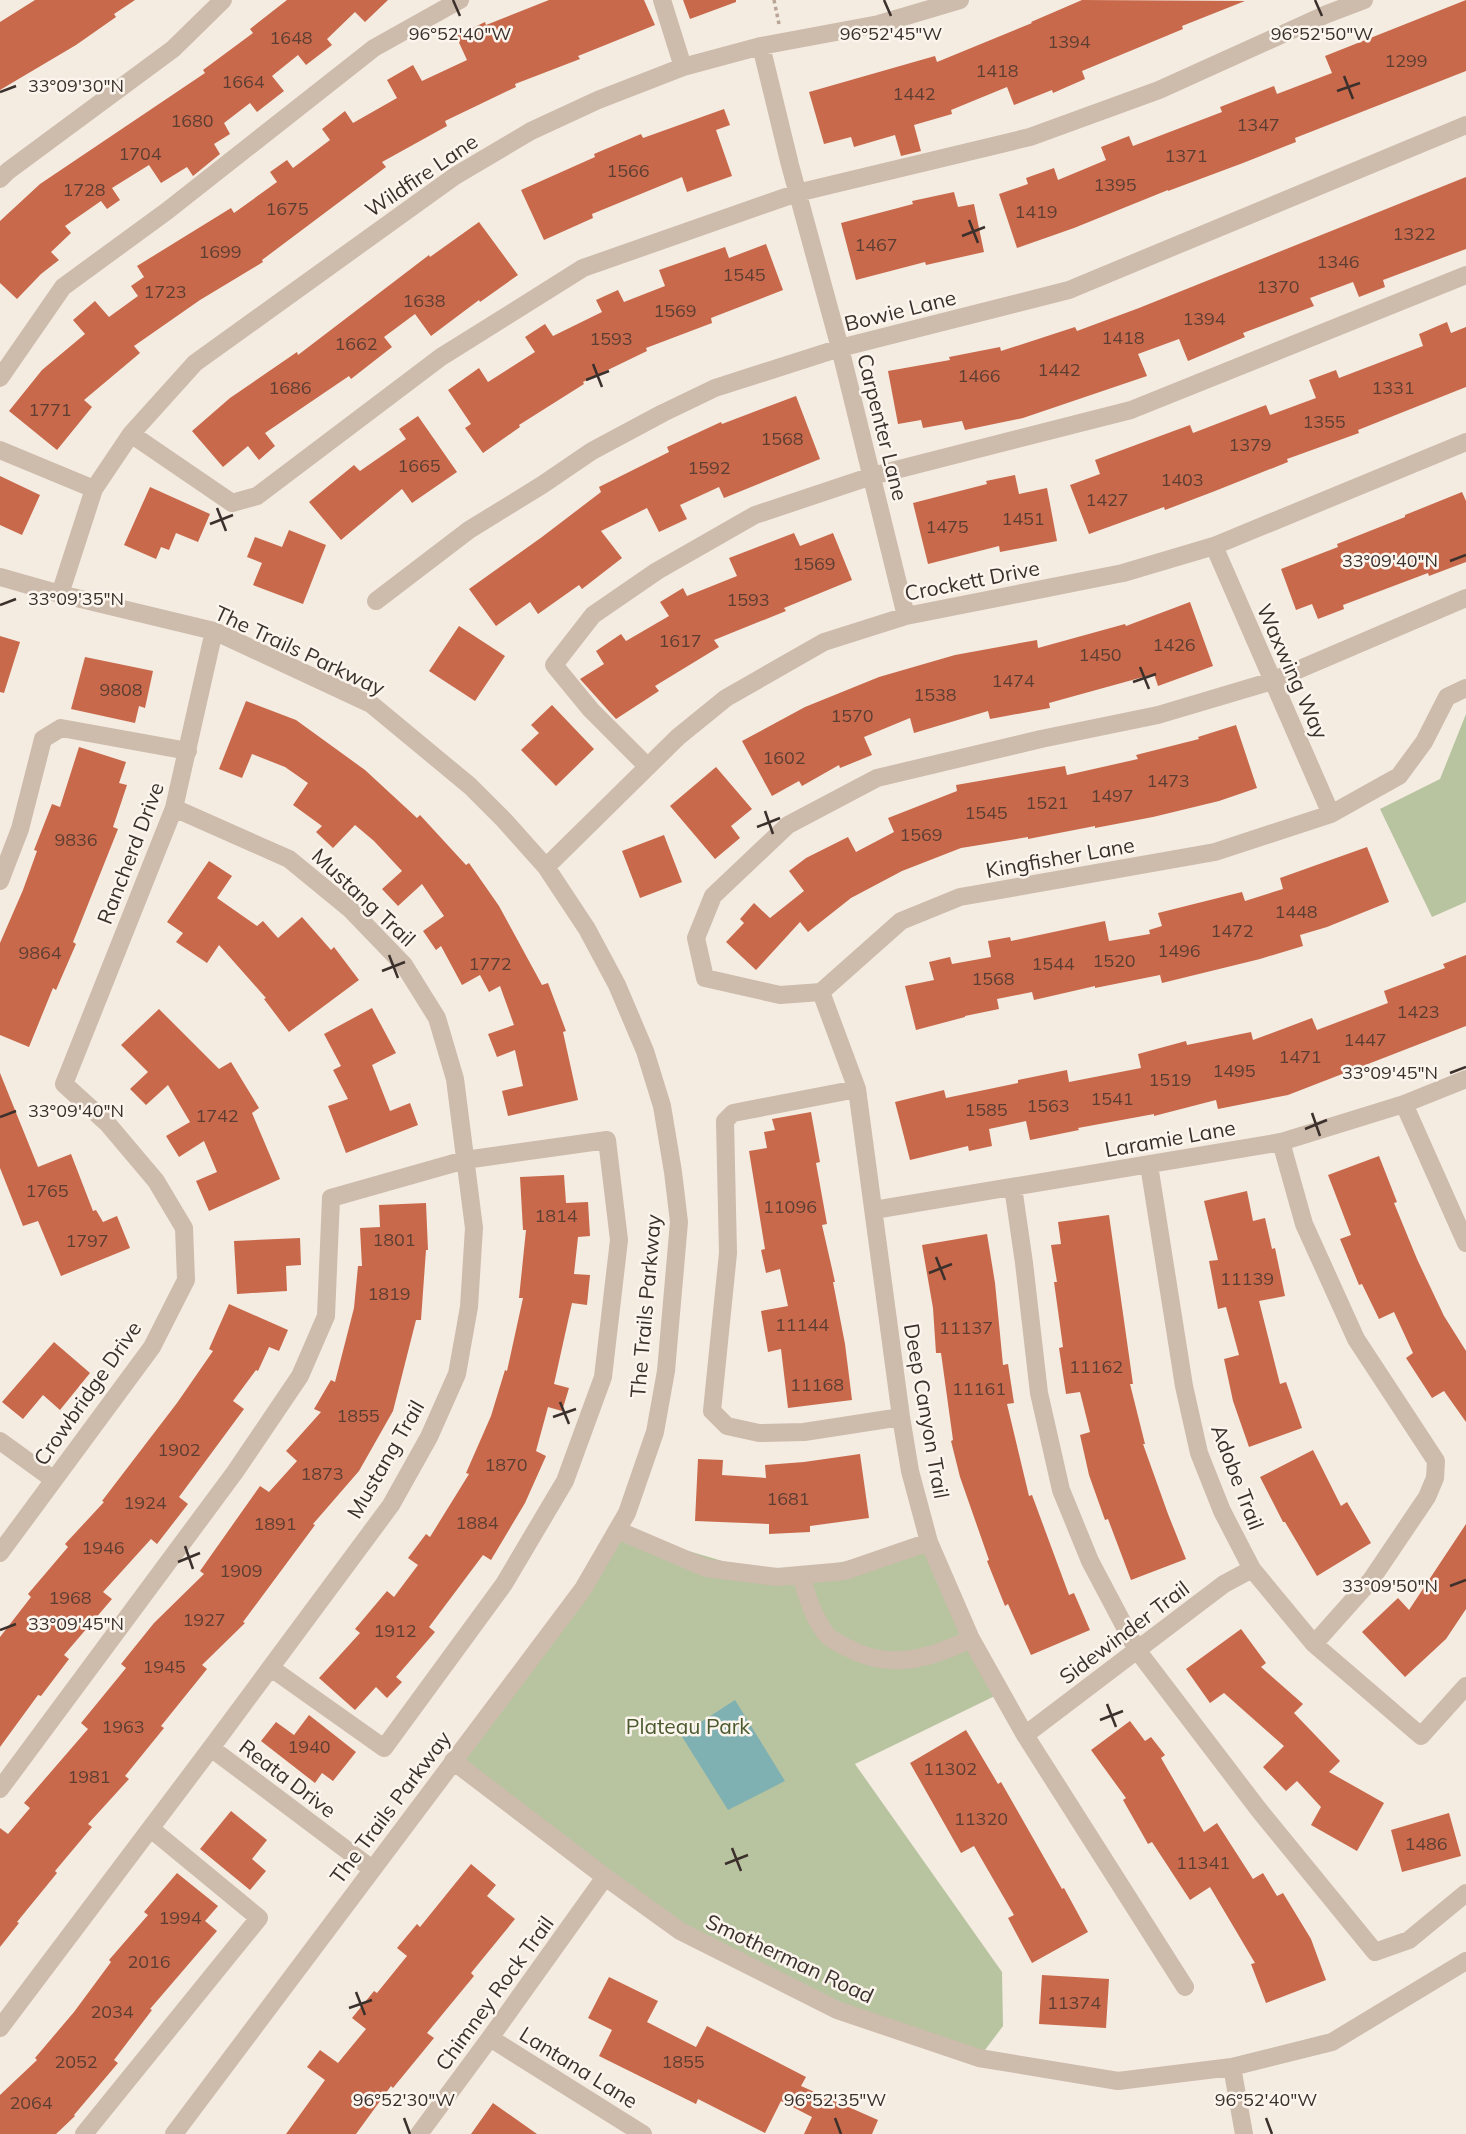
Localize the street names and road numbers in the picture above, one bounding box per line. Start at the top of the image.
street label: Wildfire Lane [360,128,482,222]
street label: Bowie Lane [842,284,958,336]
street label: Carpenter Lane [852,351,914,503]
street label: Crockett Drive [902,554,1042,606]
street label: The Trails Parkway [211,599,389,701]
street label: Waxwing Way [1252,599,1334,743]
street label: Rancherd Drive [91,778,169,928]
street label: Kingfisher Lane [984,831,1136,883]
street label: Mustang Trail [307,842,421,952]
street label: Laramie Lane [1103,1114,1237,1162]
street label: The Trails Parkway [624,1213,666,1399]
street label: Crowbridge Drive [28,1316,146,1470]
street label: Deep Canyon Trail [899,1321,955,1501]
street label: Mustang Trail [341,1395,429,1523]
street label: Adobe Trail [1206,1421,1270,1533]
street label: Sidewinder Trail [1054,1575,1194,1689]
street label: The Trails Parkway [324,1725,456,1889]
street label: Reata Drive [234,1733,342,1823]
street label: Smotherman Road [702,1908,878,2008]
street label: Chimney Rock Trail [429,1911,559,2075]
street label: Lantana Lane [515,2020,643,2114]

